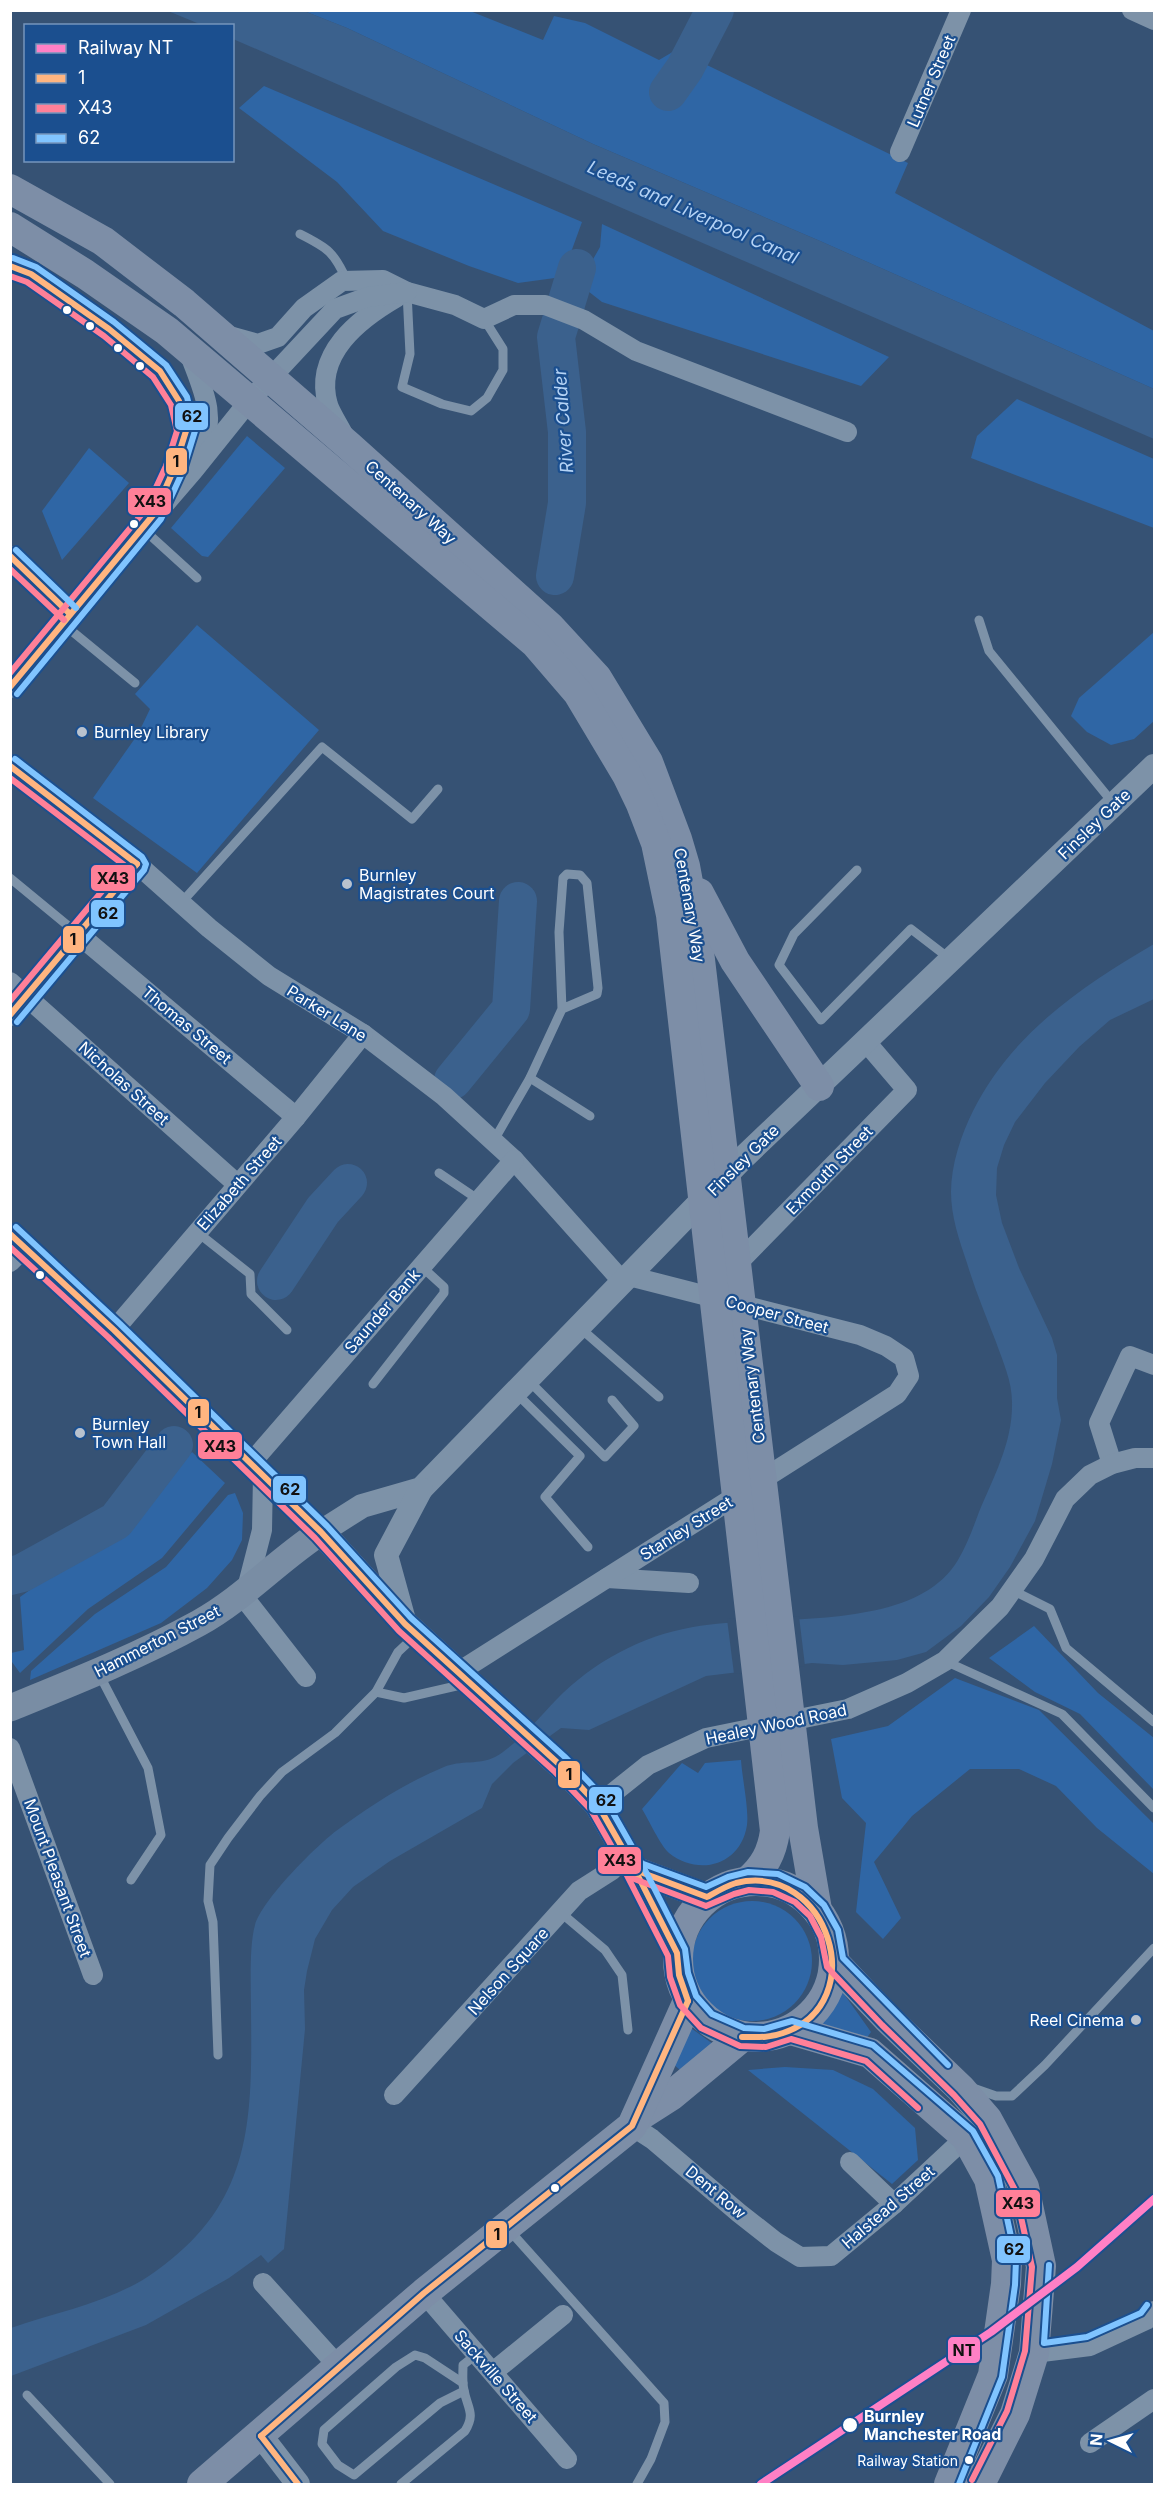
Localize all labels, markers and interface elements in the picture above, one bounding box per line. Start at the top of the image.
legend [24,24,234,162]
street label: Lutner Street [903,32,959,130]
text: Railway NT [78,37,173,58]
text: 1 [78,67,85,88]
text: X43 [78,97,112,118]
text: 62 [78,127,100,148]
water label: Leeds and Liverpool Canal [584,156,802,268]
unlabelled marker [61,304,73,316]
unlabelled marker [84,320,96,332]
unlabelled marker [112,342,124,354]
unlabelled marker [134,360,146,372]
water label: River Calder [549,367,577,474]
line badge: 62 [174,402,209,431]
text: 62 [182,406,202,426]
line badge: 1 [165,447,188,476]
text: 1 [173,451,179,471]
street label: Centenary Way [361,456,461,548]
line badge: X43 [127,487,172,516]
text: X43 [134,491,166,511]
unlabelled marker [128,518,140,530]
place label: Burnley Library [94,722,209,742]
marker: Burnley Library [75,725,89,739]
street label: Finsley Gate [1054,785,1134,863]
street label: Centenary Way [670,846,710,964]
line badge: X43 [90,864,136,892]
place label: Burnley Magistrates Court [359,865,494,903]
text: X43 [97,868,129,888]
marker: Burnley Magistrates Court [340,877,354,891]
line badge: 62 [90,899,125,928]
text: 62 [98,903,118,923]
line badge: 1 [62,925,85,954]
text: 1 [70,929,76,949]
street label: Parker Lane [283,981,371,1045]
street label: Thomas Street [138,982,236,1068]
street label: Nicholas Street [75,1037,173,1129]
street label: Finsley Gate [703,1120,783,1200]
street label: Exmouth Street [782,1121,876,1219]
street label: Elizabeth Street [193,1132,285,1234]
street label: Saunder Bank [340,1264,424,1357]
unlabelled marker [34,1269,46,1281]
street label: Cooper Street [723,1291,831,1337]
street label: Centenary Way [735,1327,769,1445]
line badge: 1 [187,1398,210,1427]
text: 1 [195,1402,201,1422]
place label: Burnley Town Hall [92,1414,166,1452]
marker: Burnley Town Hall [73,1426,87,1440]
line badge: X43 [197,1431,243,1460]
text: X43 [204,1436,236,1456]
line badge: 62 [272,1475,307,1504]
text: 62 [280,1479,300,1499]
street label: Stanley Street [636,1492,736,1564]
street label: Hammerton Street [91,1601,223,1681]
street label: Healey Wood Road [704,1699,848,1749]
line badge: 1 [557,1760,581,1789]
text: 1 [566,1764,572,1784]
line badge: 62 [588,1786,623,1814]
text: 62 [596,1790,616,1810]
street label: Mount Pleasant Street [20,1796,96,1960]
line badge: X43 [597,1846,642,1875]
text: X43 [604,1850,636,1870]
street label: Nelson Square [463,1923,553,2019]
place label: Reel Cinema [1030,2010,1124,2030]
marker: Reel Cinema [1129,2013,1143,2027]
street label: Dent Row [682,2161,750,2223]
street label: Halstead Street [838,2161,938,2253]
unlabelled marker [549,2182,561,2194]
line badge: X43 [995,2189,1041,2218]
text: X43 [1002,2193,1034,2213]
line badge: 1 [485,2220,508,2249]
text: 1 [494,2224,500,2244]
line badge: 62 [996,2235,1031,2264]
text: 62 [1004,2239,1024,2259]
street label: Sackville Street [450,2325,542,2427]
line badge: NT [947,2336,981,2364]
text: NT [953,2340,976,2360]
place label: Burnley Manchester Road [864,2406,1001,2444]
north arrow [1081,2411,1141,2471]
marker: Burnley Manchester Road [841,2416,859,2434]
text: N [1086,2433,1107,2447]
place label: Railway Station [857,2452,958,2469]
marker: Railway Station [963,2454,975,2466]

